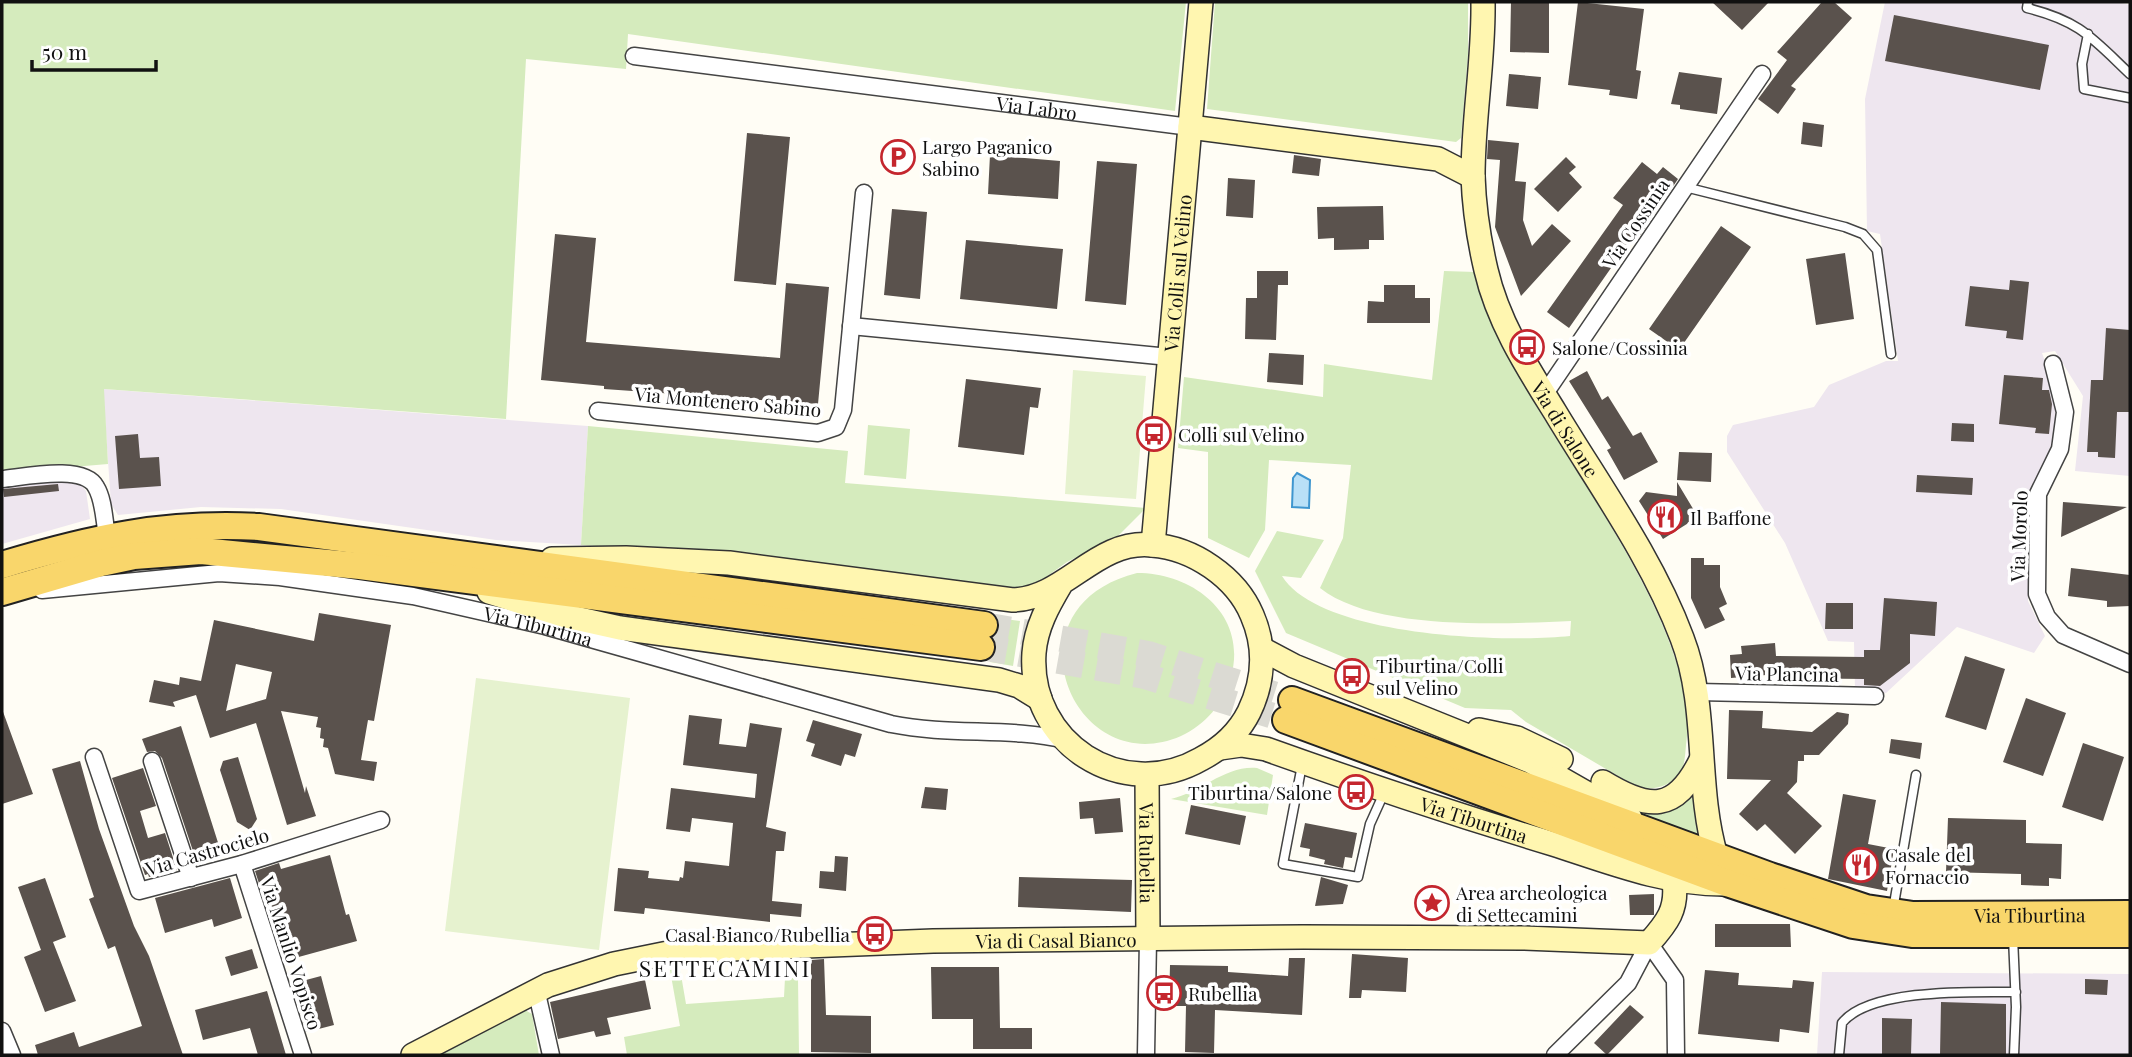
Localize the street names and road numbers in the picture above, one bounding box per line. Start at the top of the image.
street label: Via Labro [994,89,1078,125]
street label: Via Cossinia [1595,172,1675,274]
street label: Via Colli sul Velino [1157,193,1197,354]
street label: Via di Salone [1525,375,1605,482]
street label: Via Montenero Sabino [633,380,822,422]
street label: Via Morolo [2003,490,2033,583]
street label: Via Tiburtina [480,599,596,652]
street label: Via Plancina [1734,659,1840,687]
street label: Via Tiburtina [1416,790,1531,849]
street label: Via Rubellia [1134,802,1161,904]
street label: Via Castrocielo [141,821,272,881]
street label: Via Manlio Vopisco [255,872,329,1033]
street label: Via Tiburtina [1973,901,2086,928]
street label: Via di Casal Bianco [975,926,1137,954]

